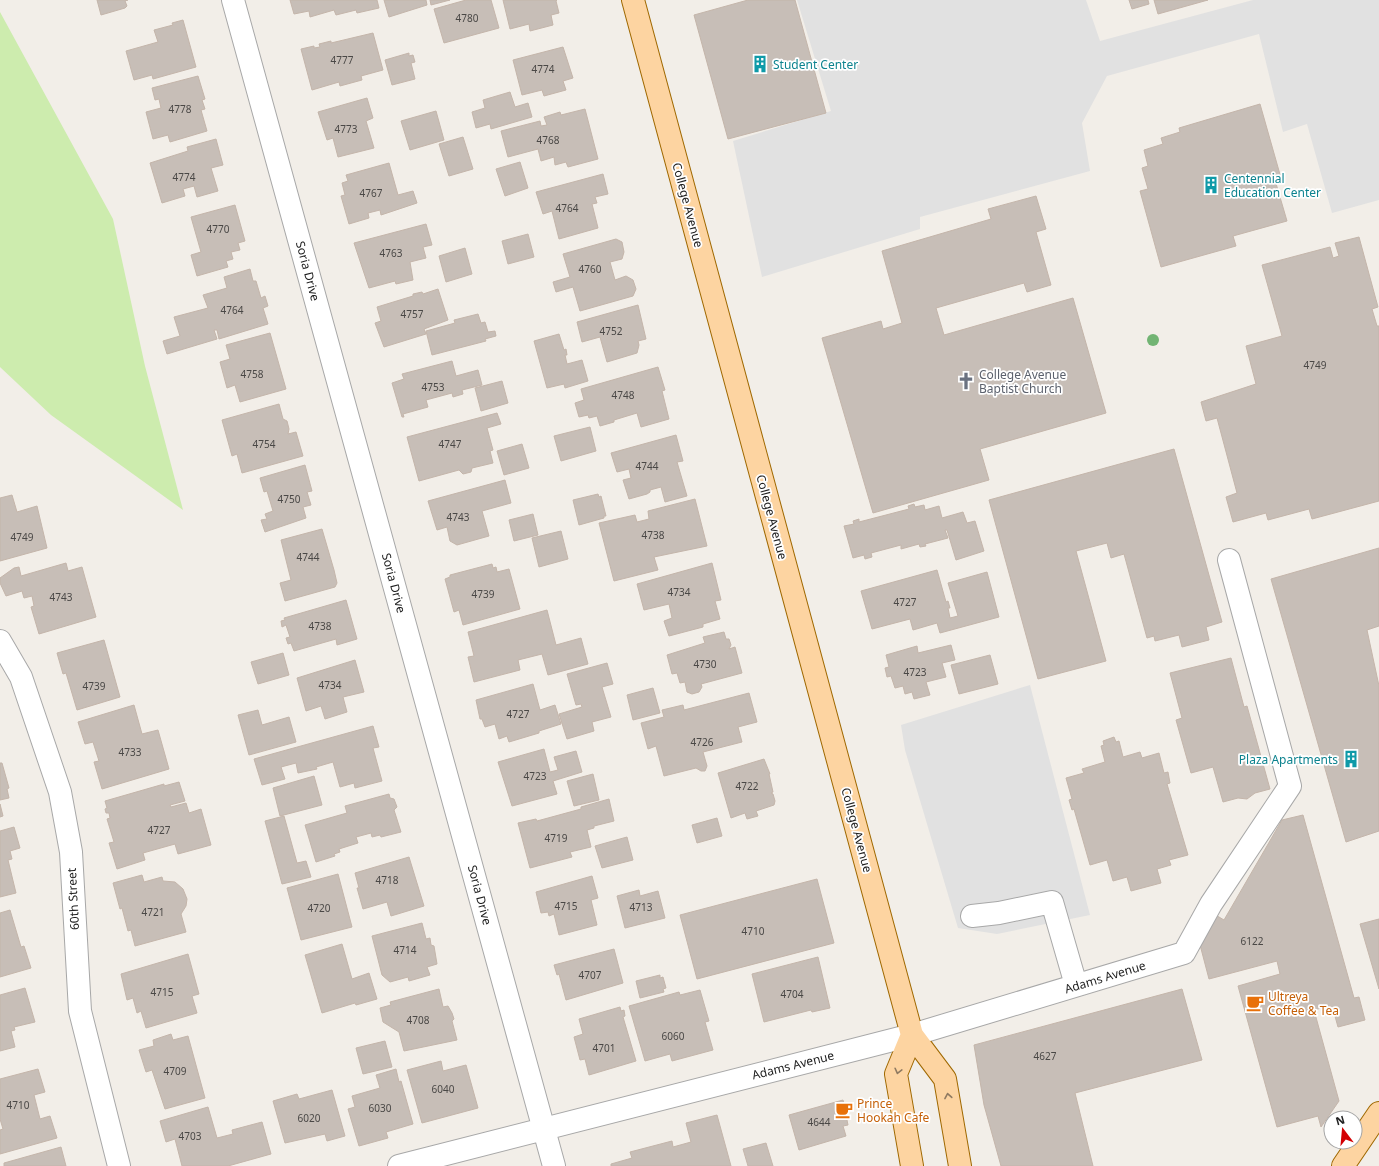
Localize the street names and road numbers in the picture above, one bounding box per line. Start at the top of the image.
street label: College Avenue [669,161,708,250]
street label: Soria Drive [292,239,324,303]
street label: College Avenue [753,473,792,562]
street label: Soria Drive [378,551,410,615]
street label: College Avenue [838,786,877,875]
street label: Soria Drive [464,863,496,927]
street label: 60th Street [63,867,83,930]
street label: Adams Avenue [1062,957,1148,997]
street label: Adams Avenue [750,1047,836,1083]

